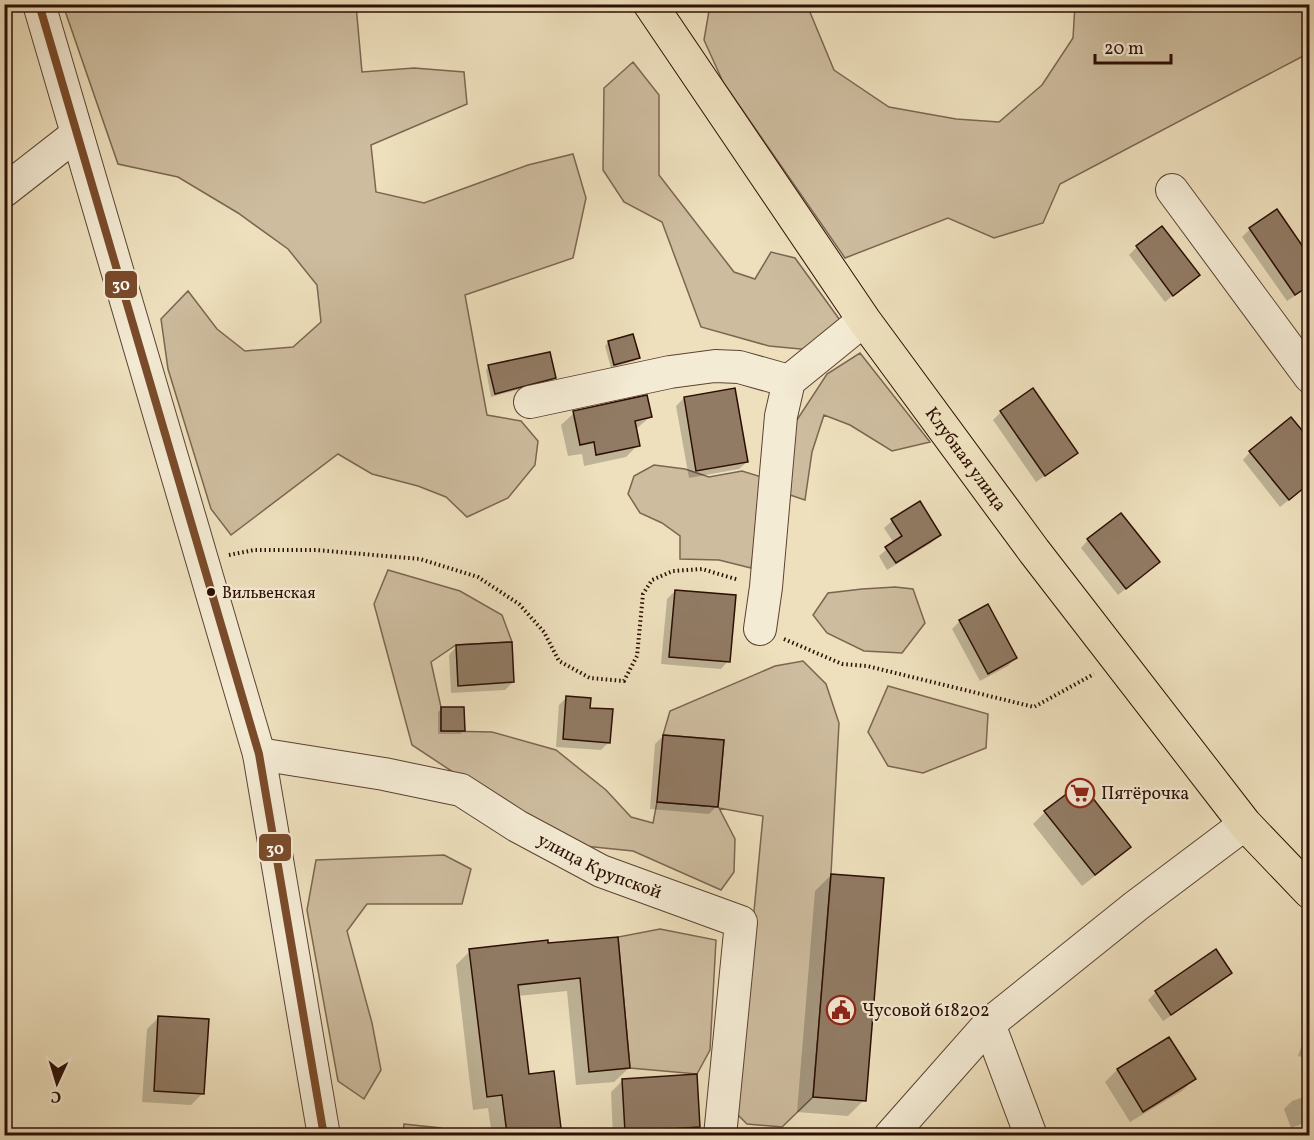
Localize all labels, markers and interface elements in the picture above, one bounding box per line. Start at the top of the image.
scale bar [1095,27,1172,65]
text: 20 m [1104,37,1144,62]
line badge: 30 [104,270,138,299]
text: 30 [112,275,130,297]
street label: Клубная улица [918,402,1012,517]
place label: Вильвенская [222,583,316,605]
marker: Вильвенская [205,586,217,598]
supermarket icon: Пятёрочка [1064,777,1096,809]
place label: Пятёрочка [1101,782,1189,807]
street label: улица Крупской [532,828,665,906]
line badge: 30 [258,833,292,862]
text: 30 [266,839,284,861]
public building icon: Чусовой 618202 [825,994,857,1026]
place label: Чусовой 618202 [862,999,990,1024]
north arrow [27,1053,87,1113]
text: С [50,1085,62,1107]

